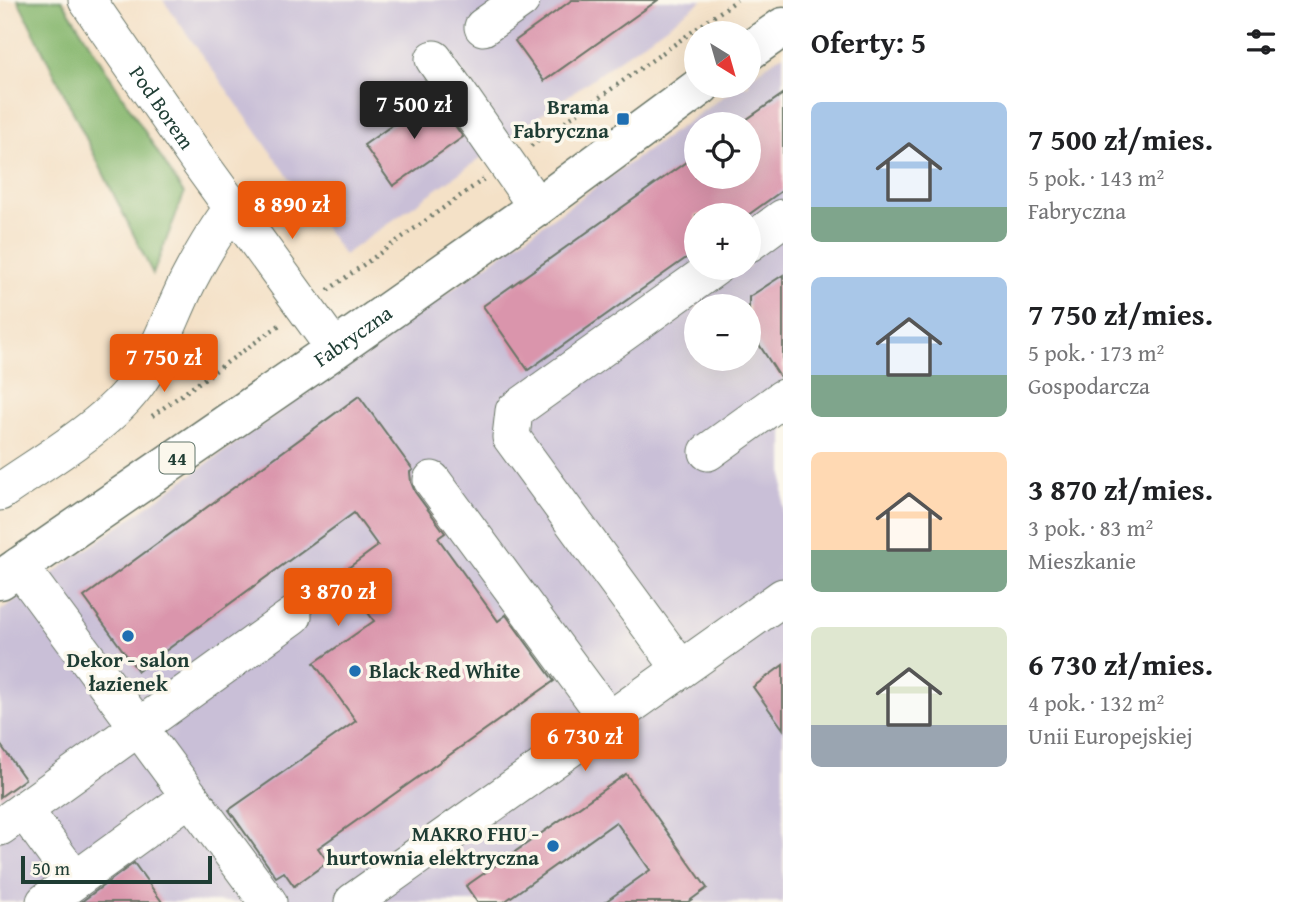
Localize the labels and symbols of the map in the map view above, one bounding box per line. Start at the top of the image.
north arrow [684,21,761,98]
street label: Pod Borem [122,59,202,156]
pin: 7 500 zł [342,82,486,141]
place label: Brama Fabryczna [513,91,609,146]
marker: Brama Fabryczna [615,111,631,127]
pin: 8 890 zł [220,182,364,241]
street label: Fabryczna [307,297,398,374]
pin: 7 750 zł [92,334,236,394]
road number: 44 [160,442,194,474]
pin: 3 870 zł [266,568,410,628]
marker: Dekor - salon łazienek [120,628,136,644]
place label: Dekor - salon łazienek [66,644,190,699]
place label: Black Red White [369,655,520,686]
marker: Black Red White [347,663,363,679]
pin: 6 730 zł [513,714,657,773]
place label: MAKRO FHU - hurtownia elektryczna [326,818,539,873]
marker: MAKRO FHU - hurtownia elektryczna [545,838,561,854]
scale bar [21,853,212,885]

